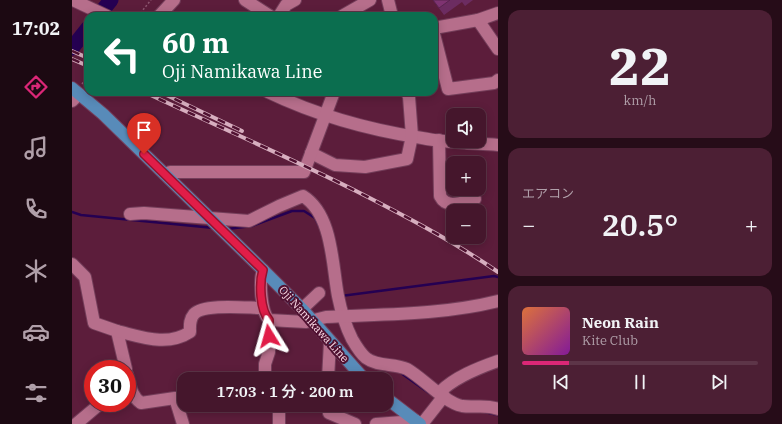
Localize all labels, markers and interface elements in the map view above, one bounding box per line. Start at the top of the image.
text: 17:02 [12,17,60,40]
text: 60 m [162,24,229,61]
icon: left [96,28,148,80]
text: 22 [609,32,671,99]
text: Oji Namikawa Line [162,60,322,83]
icon: directions [22,73,50,101]
text: km/h [624,92,656,109]
map controls [446,108,486,244]
button: sound [446,108,486,148]
pin [127,113,161,154]
icon: arrive [133,119,155,141]
icon: music [22,134,50,162]
button: + [446,156,486,196]
text: エアコン [522,185,574,202]
icon: phone [22,195,50,223]
button: − [446,204,486,244]
text: 20.5° [602,205,678,244]
text: − [522,210,535,239]
text: + [745,210,758,239]
icon: climate [22,257,50,285]
street label: Oji Namikawa Line [276,283,352,365]
text: Neon Rain [582,313,659,332]
position arrow [248,315,290,357]
icon: car [22,318,50,346]
text: Kite Club [582,332,638,349]
speed limit sign: 30 [84,360,136,412]
icon: previous [550,371,572,393]
icon: pause [629,371,651,393]
icon: next [708,371,730,393]
icon: filters [22,379,50,407]
text: 17:03 · 1 分 · 200 m [216,382,354,401]

